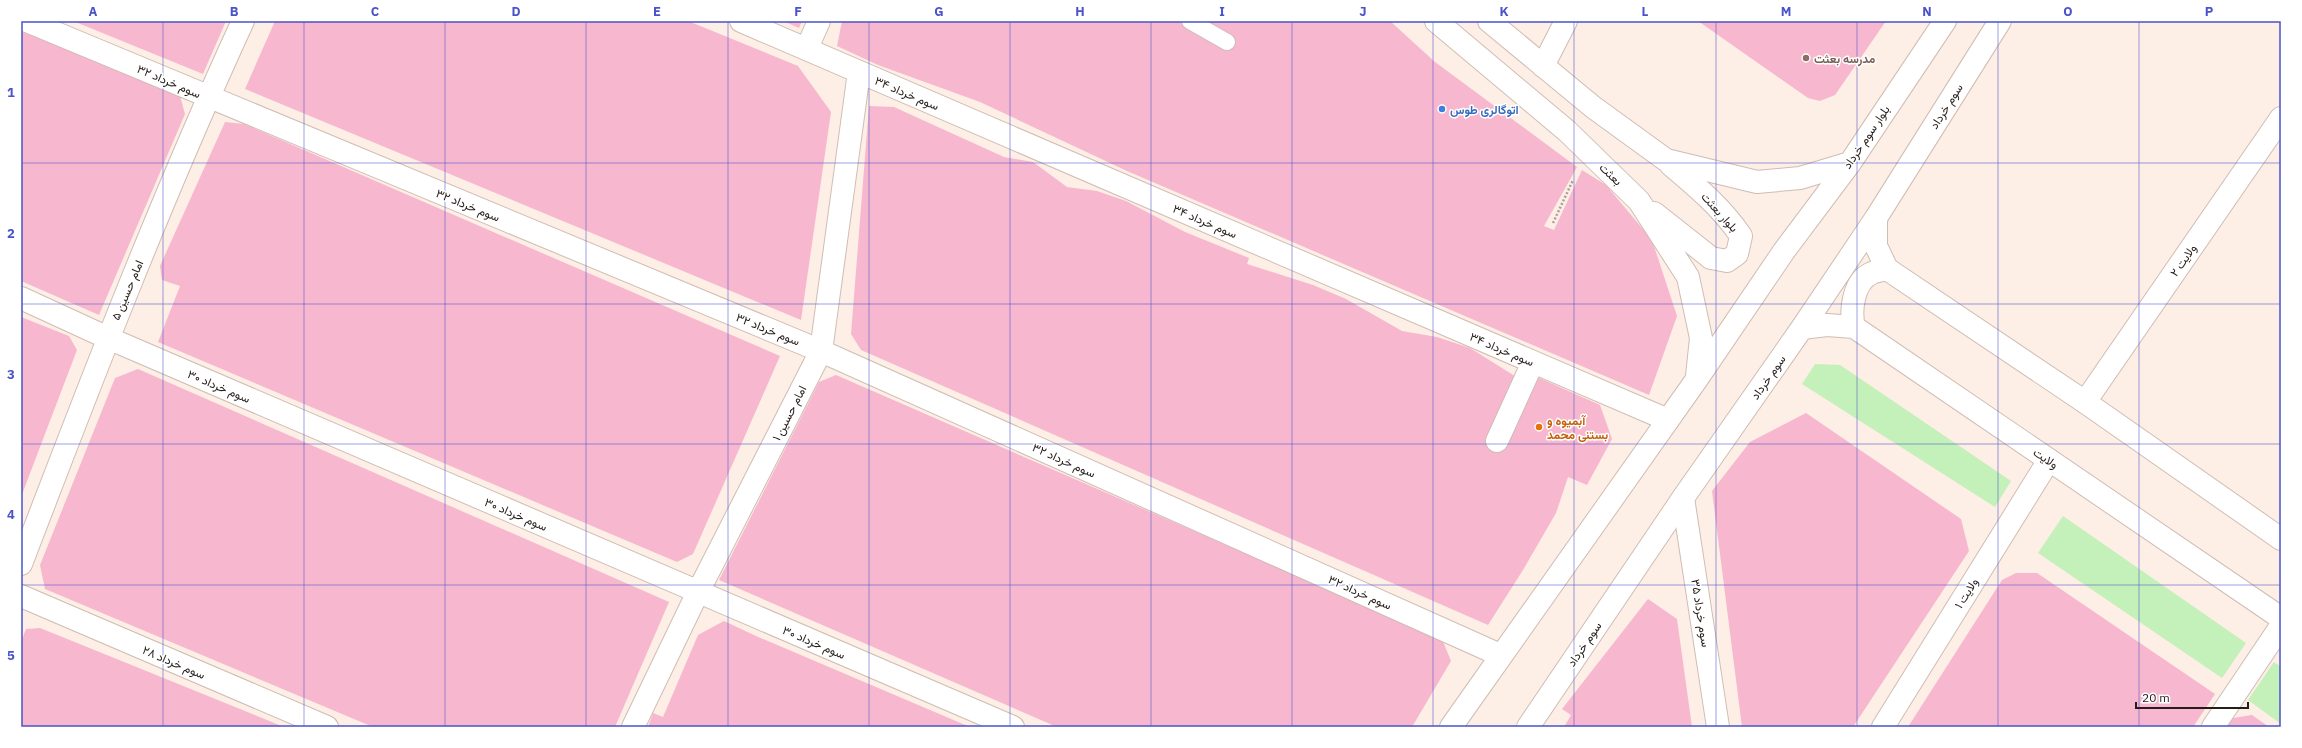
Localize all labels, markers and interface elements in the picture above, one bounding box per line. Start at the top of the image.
text: A [89,3,98,20]
text: B [230,3,239,20]
text: C [371,3,380,20]
text: D [511,3,521,20]
text: E [653,3,661,20]
text: F [794,3,802,20]
text: G [934,3,944,20]
text: H [1075,3,1085,20]
text: I [1219,3,1225,20]
text: J [1359,3,1367,20]
text: K [1499,3,1509,20]
text: L [1642,3,1649,20]
text: M [1781,3,1791,20]
text: N [1922,3,1932,20]
text: O [2063,3,2073,20]
text: P [2205,3,2214,20]
place label: مدرسه بعثت [1814,51,1876,67]
marker: مدرسه بعثت [1801,53,1811,63]
street label: سوم خرداد ۳۲ [134,61,203,102]
street label: سوم خرداد ۳۴ [872,73,941,114]
street label: سوم خرداد [1926,80,1967,132]
text: 1 [7,84,15,101]
place label: اتوگالری طوس [1450,102,1519,118]
street label: بلوار سوم خرداد [1839,102,1894,172]
marker: اتوگالری طوس [1437,104,1447,114]
street label: بعثت [1596,160,1626,188]
street label: سوم خرداد ۳۲ [433,185,502,226]
street label: بلوار بعثت [1698,189,1742,236]
street label: سوم خرداد ۳۴ [1170,201,1239,242]
text: 2 [7,225,15,242]
street label: ولایت ۲ [2166,241,2200,280]
street label: امام حسین ۵ [108,258,147,323]
street label: سوم خرداد ۳۲ [733,309,802,350]
street label: سوم خرداد ۳۴ [1467,329,1536,370]
street label: سوم خرداد [1747,352,1790,403]
text: 3 [7,366,15,383]
street label: سوم خرداد ۳۰ [185,366,253,407]
street label: امام حسین ۱ [769,383,810,444]
place label: آبمیوه و بستنی محمد [1547,413,1609,442]
marker: آبمیوه و بستنی محمد [1534,422,1544,432]
street label: سوم خرداد ۳۲ [1030,439,1098,482]
street label: ولایت [2030,444,2061,473]
street label: سوم خرداد ۳۰ [482,494,550,535]
text: 4 [7,506,15,523]
street label: سوم خرداد ۳۲ [1326,571,1394,614]
street label: ولایت ۱ [1951,575,1982,612]
street label: سوم خرداد ۳۵ [1687,578,1714,648]
street label: سوم خرداد [1564,619,1605,670]
street label: سوم خرداد ۳۰ [780,622,848,663]
street label: سوم خرداد ۲۸ [140,642,208,683]
text: 5 [7,647,15,664]
scale bar [2136,684,2248,710]
text: 20 m [2142,690,2170,705]

